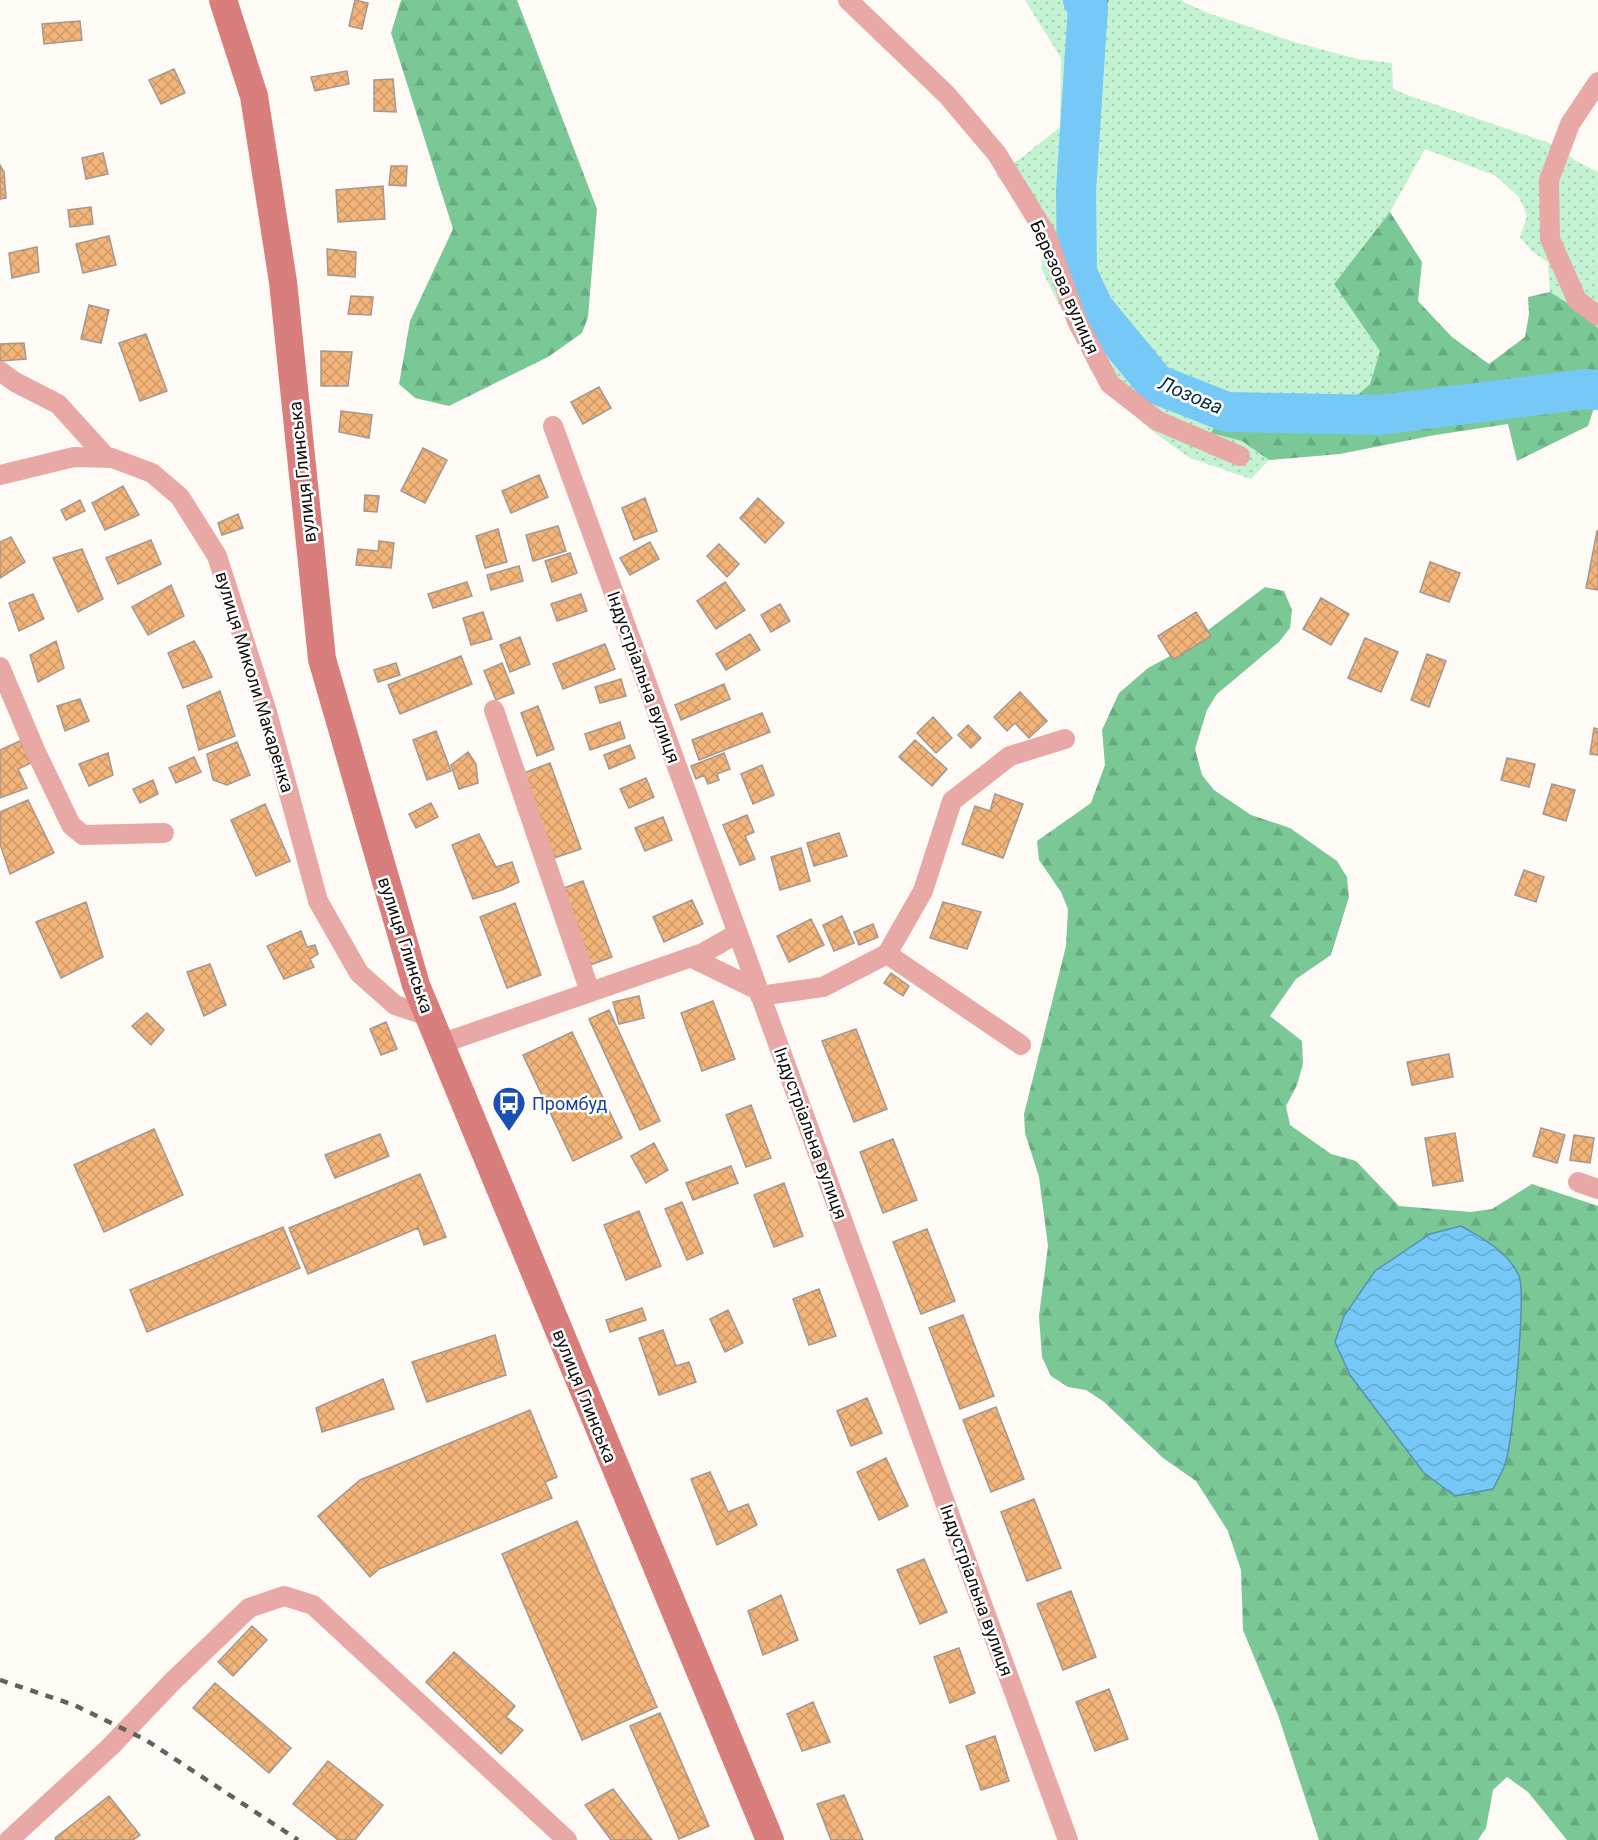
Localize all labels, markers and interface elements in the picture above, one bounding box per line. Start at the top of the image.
street label: Березова вулиця [1026,217,1104,357]
water label: Лозова [1154,370,1227,419]
street label: вулиця Глинська [284,400,320,544]
street label: вулиця Миколи Макаренка [211,569,299,795]
street label: Індустріальна вулиця [603,588,685,766]
street label: вулиця Глинська [374,874,438,1016]
street label: Індустріальна вулиця [770,1044,852,1222]
bus stop icon: Промбуд [491,1085,527,1132]
place label: Промбуд [532,1093,608,1114]
street label: вулиця Глинська [549,1326,621,1466]
street label: Індустріальна вулиця [936,1501,1018,1679]

